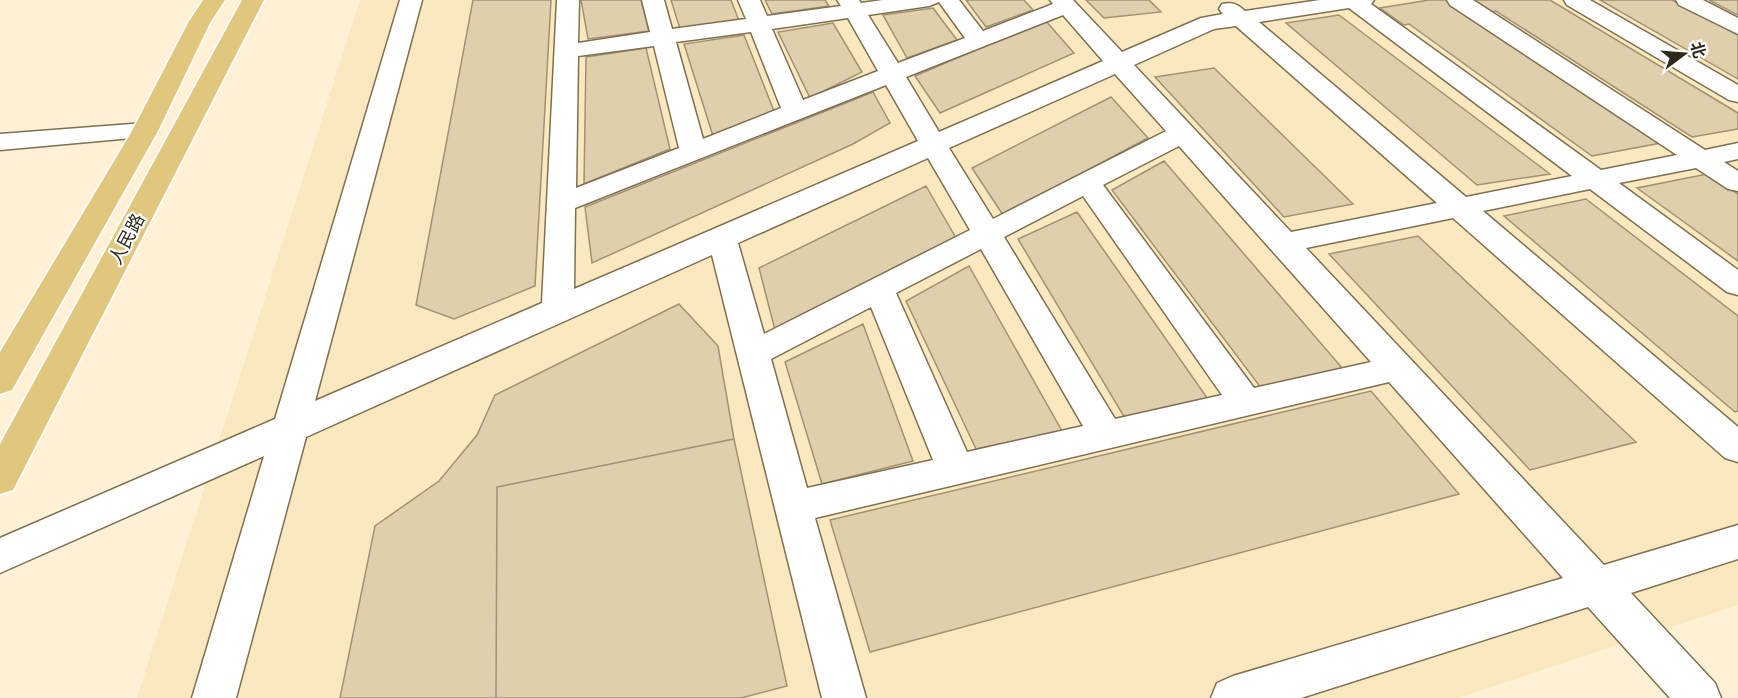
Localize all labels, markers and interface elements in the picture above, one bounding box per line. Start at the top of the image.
north arrow [1654,24,1714,84]
text: 北 [1687,40,1709,60]
street label: 人民路 [105,210,149,268]

